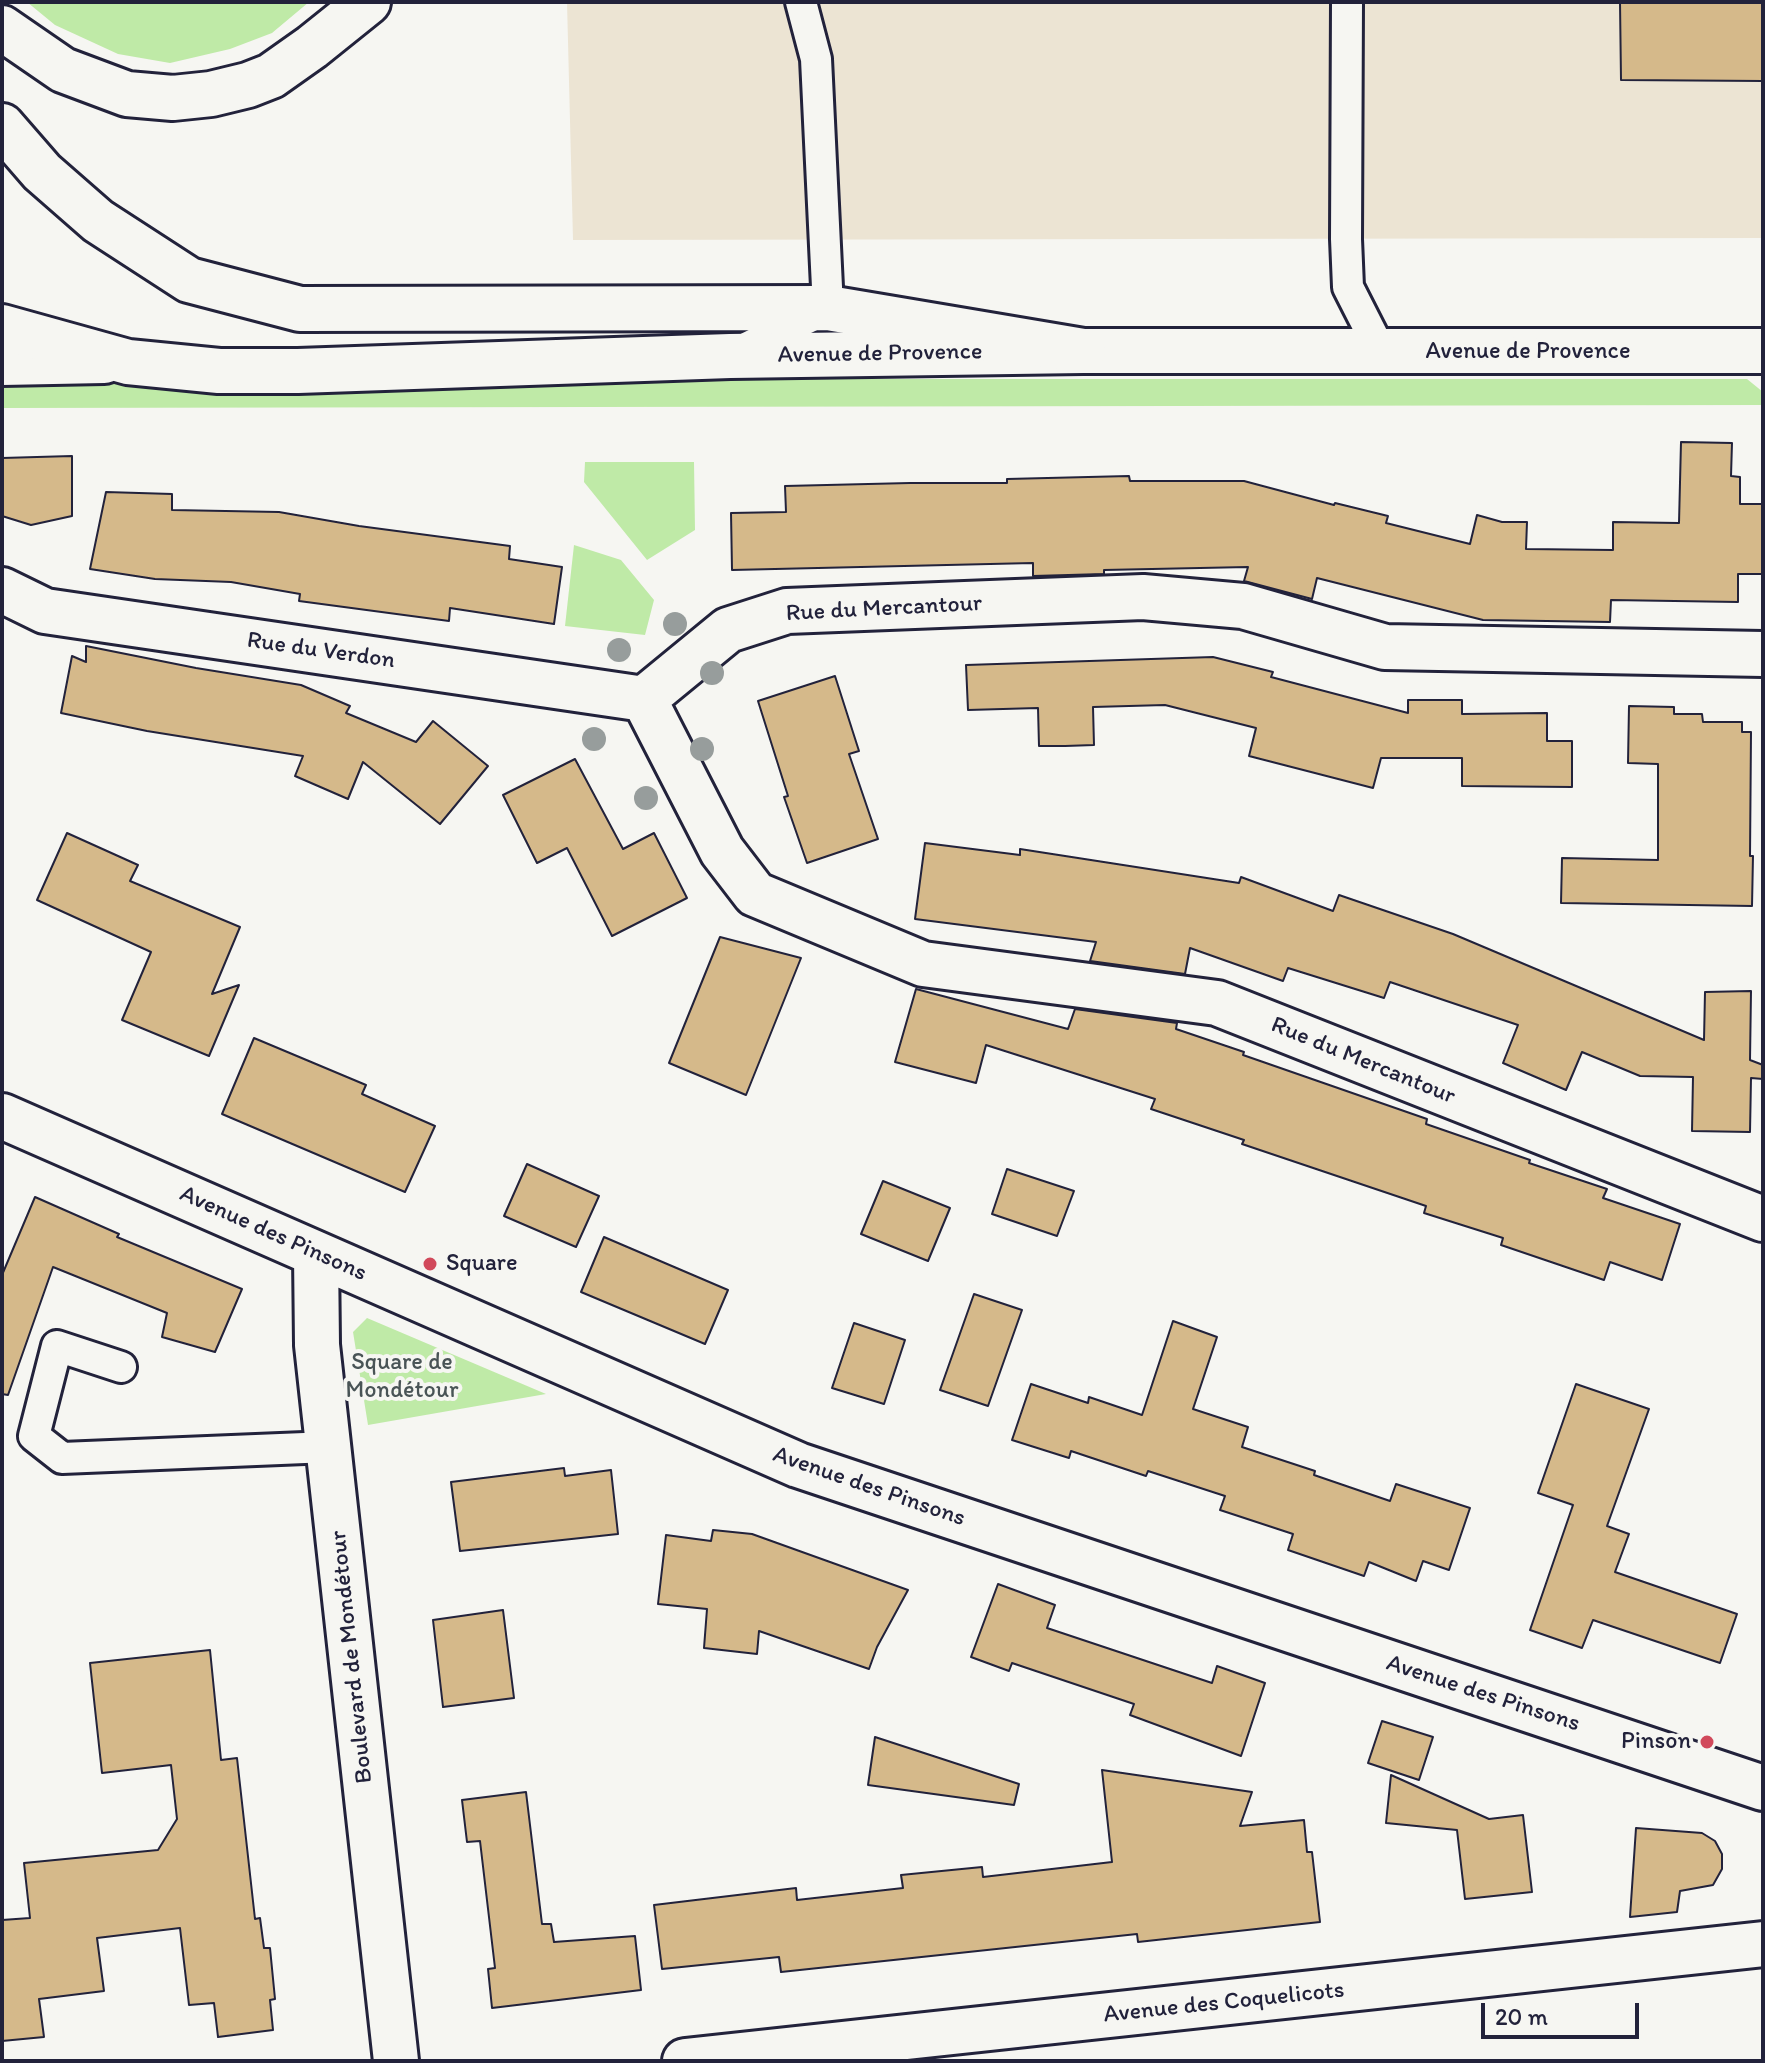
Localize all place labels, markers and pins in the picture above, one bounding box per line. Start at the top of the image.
place label: Square [446,1250,517,1278]
marker: Square [421,1255,439,1273]
place label: Pinson [1621,1728,1691,1756]
marker: Pinson [1698,1733,1716,1751]

